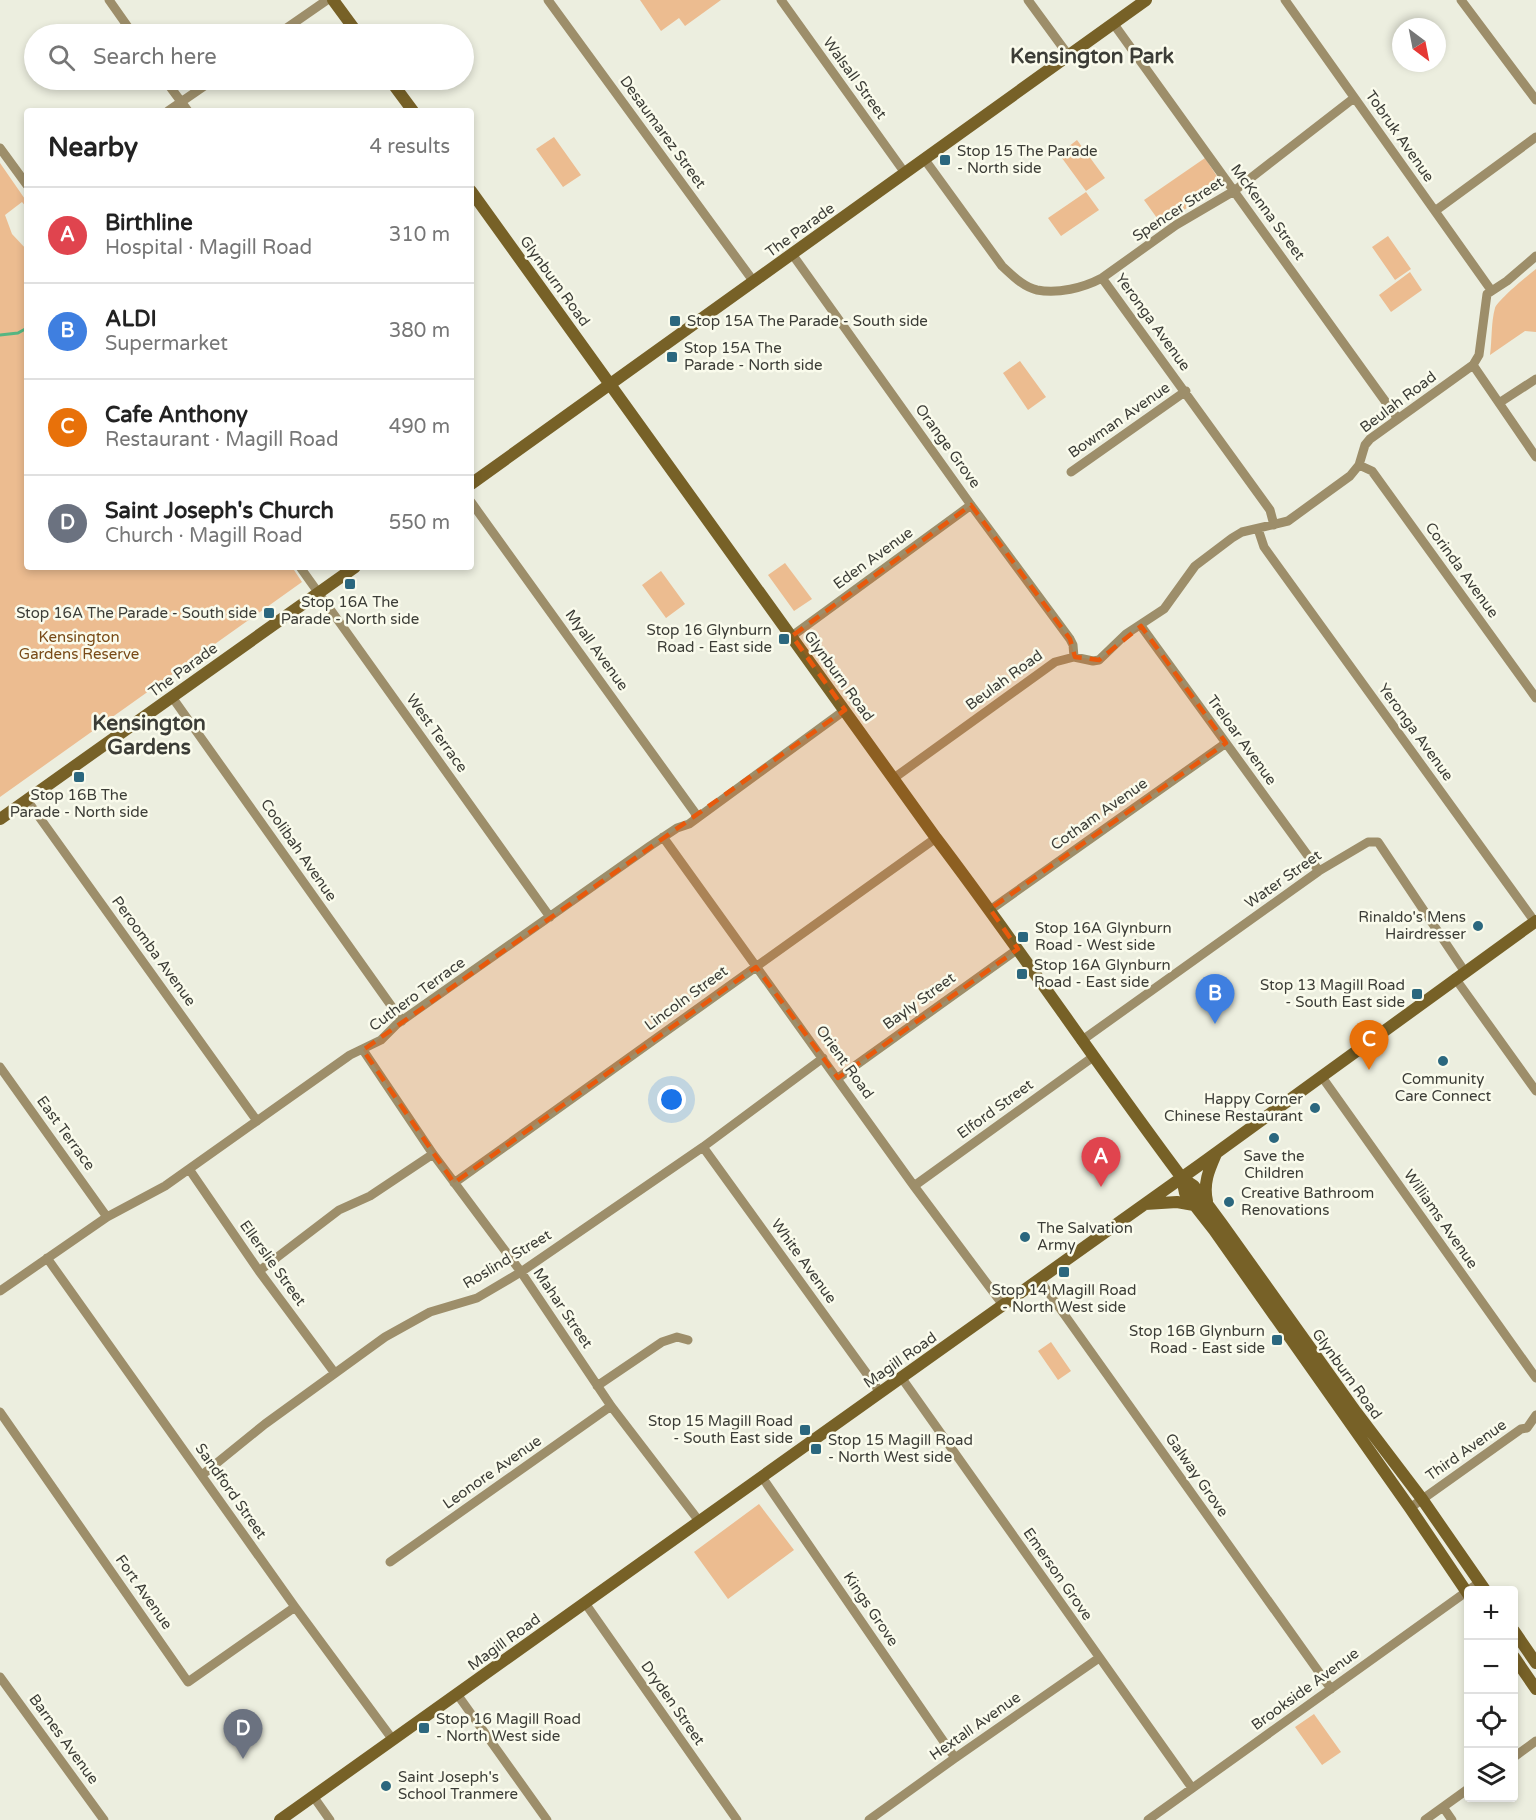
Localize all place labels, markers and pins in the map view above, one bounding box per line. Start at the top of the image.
place label: Stop 15 The Parade - North side [957,142,1098,177]
marker: Stop 15 The Parade - North side [938,153,952,167]
place label: Stop 15A The Parade - South side [687,312,928,330]
marker: Stop 15A The Parade - South side [668,314,682,328]
place label: Stop 15A The Parade - North side [684,339,823,374]
marker: Stop 15A The Parade - North side [665,350,679,364]
marker: Stop 16A The Parade - North side [343,577,357,591]
place label: Stop 16A The Parade - North side [281,593,419,628]
place label: Stop 16A The Parade - South side [16,604,257,622]
marker: Stop 16A The Parade - South side [262,606,276,620]
place label: Stop 16 Glynburn Road - East side [646,621,772,656]
marker: Stop 16 Glynburn Road - East side [777,632,791,646]
marker: Stop 16B The Parade - North side [72,770,86,784]
place label: Stop 16B The Parade - North side [10,786,148,821]
place label: Rinaldo's Mens Hairdresser [1358,908,1466,943]
place label: Stop 16A Glynburn Road - West side [1035,919,1172,954]
marker: Rinaldo's Mens Hairdresser [1471,919,1485,933]
marker: Stop 16A Glynburn Road - West side [1016,930,1030,944]
place label: Stop 16A Glynburn Road - East side [1034,956,1171,991]
marker: Stop 16A Glynburn Road - East side [1015,967,1029,981]
pin: B [1196,974,1234,1024]
place label: Stop 13 Magill Road - South East side [1260,976,1405,1011]
marker: Stop 13 Magill Road - South East side [1410,987,1424,1001]
pin: C [1350,1020,1388,1070]
marker: Community Care Connect [1436,1054,1450,1068]
place label: Community Care Connect [1395,1070,1492,1105]
place label: Happy Corner Chinese Restaurant [1164,1090,1303,1125]
marker: Happy Corner Chinese Restaurant [1308,1101,1322,1115]
marker: Save the Children [1267,1131,1281,1145]
pin: A [1082,1138,1120,1187]
place label: Save the Children [1243,1147,1305,1182]
place label: Creative Bathroom Renovations [1241,1184,1374,1219]
marker: Creative Bathroom Renovations [1222,1195,1236,1209]
place label: The Salvation Army [1037,1219,1133,1254]
marker: The Salvation Army [1018,1230,1032,1244]
marker: Stop 14 Magill Road - North West side [1057,1265,1071,1279]
place label: Stop 14 Magill Road - North West side [992,1281,1136,1316]
place label: Stop 16B Glynburn Road - East side [1129,1322,1265,1357]
marker: Stop 16B Glynburn Road - East side [1270,1333,1284,1347]
place label: Stop 15 Magill Road - South East side [648,1412,793,1447]
marker: Stop 15 Magill Road - South East side [798,1423,812,1437]
place label: Stop 15 Magill Road - North West side [828,1431,973,1466]
marker: Stop 15 Magill Road - North West side [809,1442,823,1456]
pin: D [224,1710,262,1759]
place label: Stop 16 Magill Road - North West side [436,1710,581,1745]
marker: Stop 16 Magill Road - North West side [417,1721,431,1735]
place label: Saint Joseph's School Tranmere [398,1768,518,1803]
marker: Saint Joseph's School Tranmere [379,1779,393,1793]

